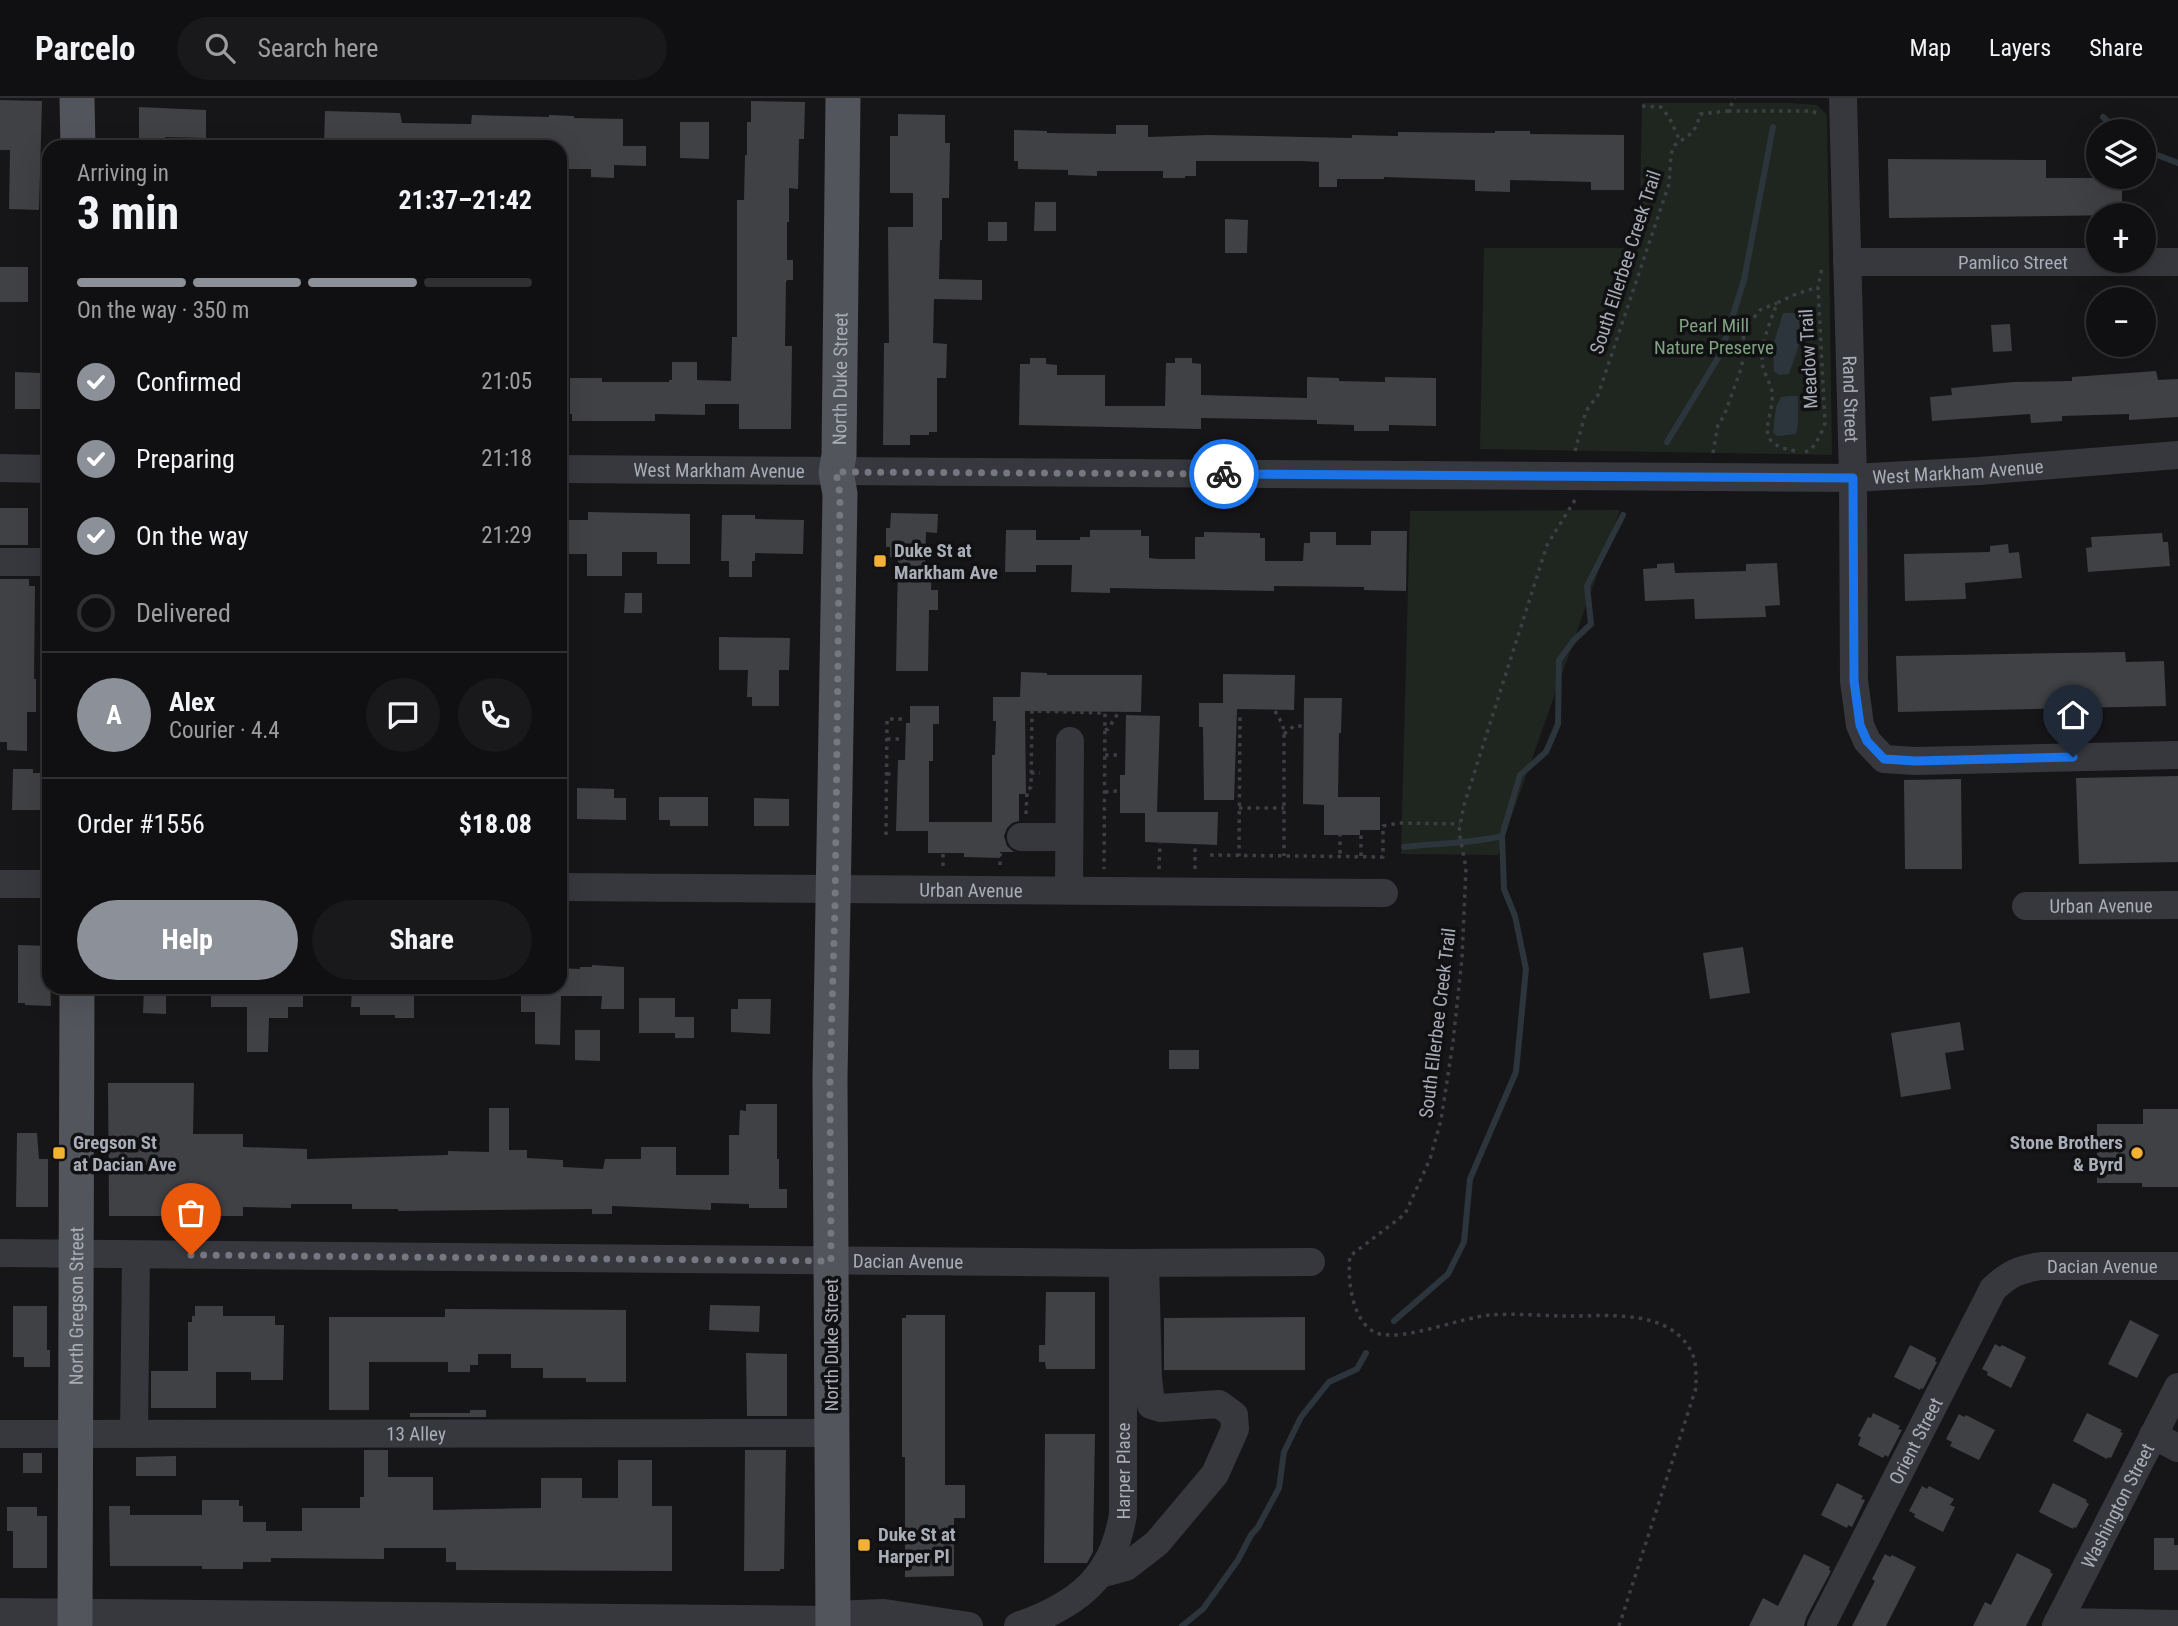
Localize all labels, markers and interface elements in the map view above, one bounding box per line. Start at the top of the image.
search box [177,17,667,80]
text: Parcelo [35,29,135,68]
icon: search [201,29,239,67]
text: Search here [257,33,378,63]
text: Map [1910,34,1951,62]
text: Layers [1989,34,2051,62]
text: Share [2089,34,2143,62]
map controls [2086,119,2156,357]
button: layers [2086,119,2156,189]
text: Arriving in [77,160,169,187]
street label: South Ellerbee Creek Trail [1585,168,1666,357]
text: 21:37–21:42 [398,185,532,215]
text: 3 min [77,186,179,240]
button: + [2086,203,2156,273]
street label: Pamlico Street [1958,251,2068,274]
button: − [2086,287,2156,357]
text: On the way · 350 m [77,297,249,324]
street label: Meadow Trail [1794,308,1823,410]
street label: North Duke Street [828,312,853,445]
park label: Pearl Mill Nature Preserve [1654,314,1774,359]
street label: Rand Street [1838,355,1863,443]
icon: check [77,363,115,401]
text: Confirmed [136,367,242,397]
text: 21:05 [481,368,532,395]
courier [1189,439,1259,509]
icon: check [77,440,115,478]
text: Preparing [136,444,235,474]
text: 21:18 [481,445,532,472]
icon: bike [1205,455,1243,493]
street label: West Markham Avenue [1872,455,2044,489]
street label: West Markham Avenue [633,459,805,483]
icon: check [77,517,115,555]
text: On the way [136,521,249,551]
text: 21:29 [481,522,532,549]
place label: Duke St at Markham Ave [894,539,998,584]
marker: Duke St at Markham Ave [872,553,888,569]
text: Delivered [136,598,231,628]
button: chat [366,678,440,752]
button: phone [458,678,532,752]
pin [2043,685,2103,757]
text: Alex [169,687,215,717]
icon: home [2054,696,2092,734]
text: A [106,700,122,730]
text: Courier · 4.4 [169,717,280,744]
text: Order #1556 [77,809,205,839]
text: $18.08 [459,809,532,839]
street label: Urban Avenue [919,879,1023,902]
street label: Urban Avenue [2049,894,2153,918]
button: Help [77,900,298,980]
button: Share [312,900,532,980]
street label: South Ellerbee Creek Trail [1414,927,1461,1119]
place label: Gregson St at Dacian Ave [73,1131,176,1176]
place label: Stone Brothers & Byrd [2010,1131,2123,1176]
marker: Gregson St at Dacian Ave [51,1145,67,1161]
marker: Stone Brothers & Byrd [2129,1145,2145,1161]
pin [161,1183,221,1255]
icon: bag [172,1194,210,1232]
street label: North Gregson Street [65,1227,88,1385]
street label: Dacian Avenue [853,1250,963,1274]
street label: Dacian Avenue [2047,1255,2158,1278]
street label: North Duke Street [820,1279,843,1411]
street label: Orient Street [1884,1394,1948,1488]
street label: 13 Alley [386,1422,446,1446]
street label: Harper Place [1112,1423,1135,1520]
street label: Washington Street [2076,1440,2159,1572]
place label: Duke St at Harper Pl [878,1523,956,1568]
marker: Duke St at Harper Pl [856,1537,872,1553]

